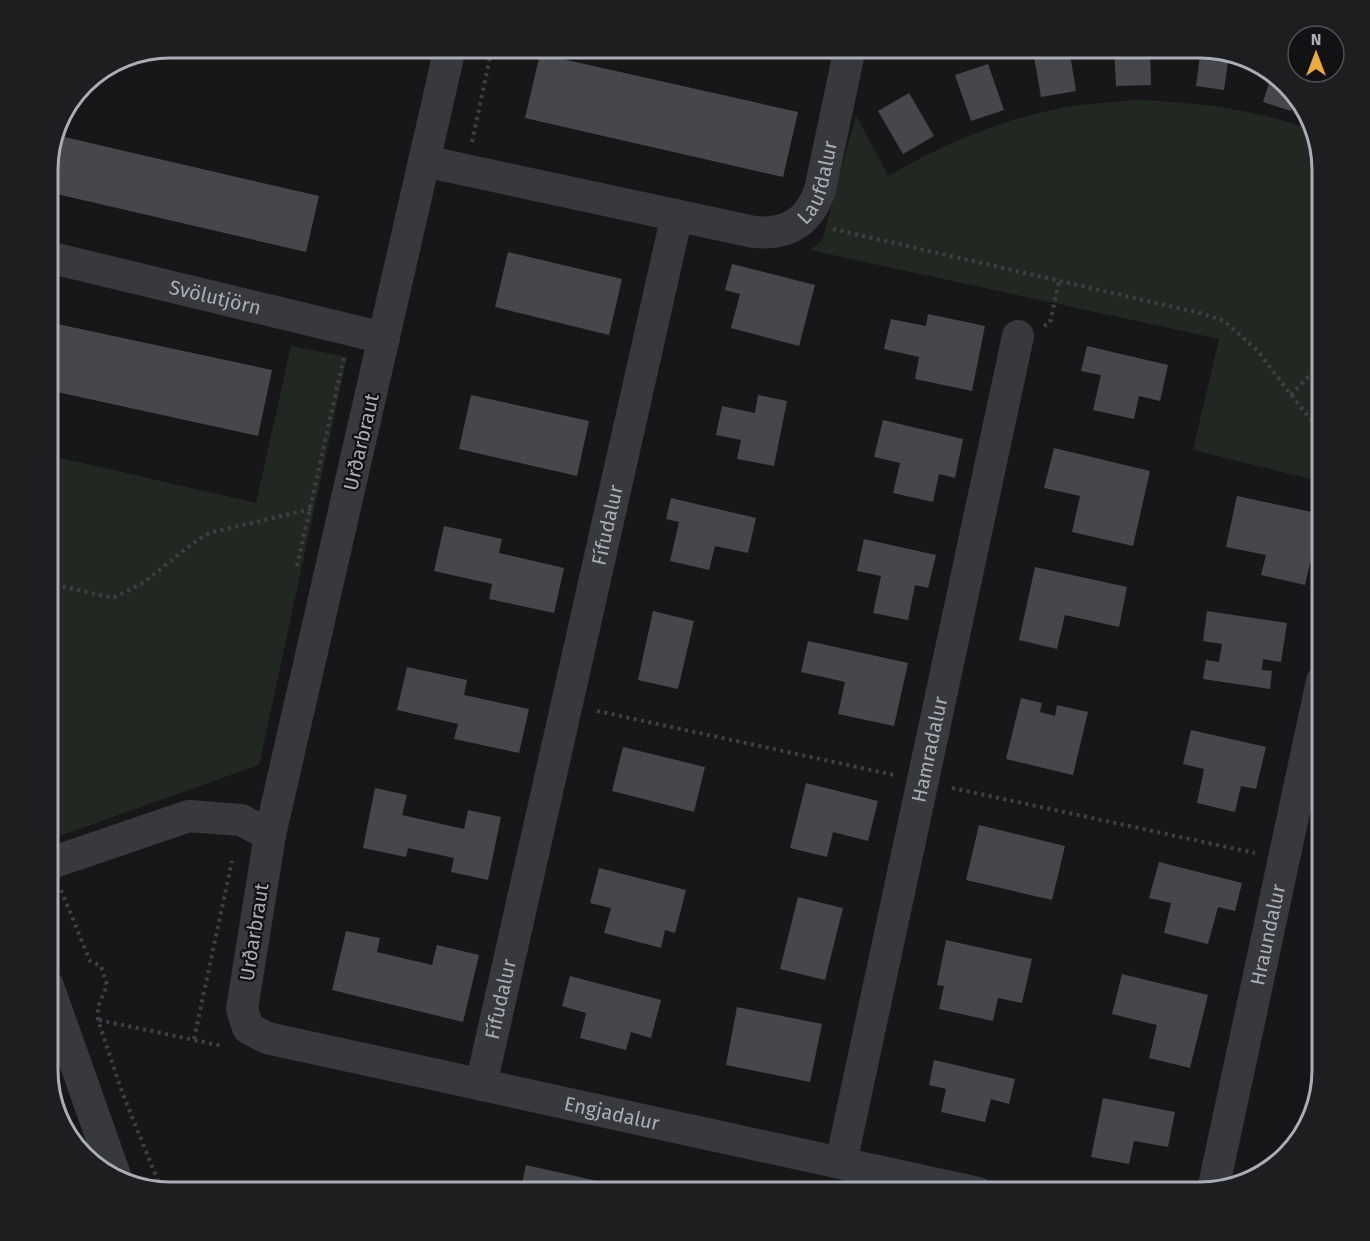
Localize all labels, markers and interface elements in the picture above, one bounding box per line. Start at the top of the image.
north arrow [1286,24,1346,84]
text: N [1311,30,1321,49]
street label: Laufdalur [792,138,842,229]
street label: Svölutjörn [167,275,264,320]
street label: Urðarbraut [338,390,384,493]
street label: Fífudalur [586,482,628,568]
street label: Hamradalur [907,694,953,804]
street label: Urðarbraut [234,881,274,983]
street label: Hraundalur [1245,882,1290,988]
street label: Fífudalur [480,956,521,1042]
street label: Engjadalur [562,1091,662,1135]

